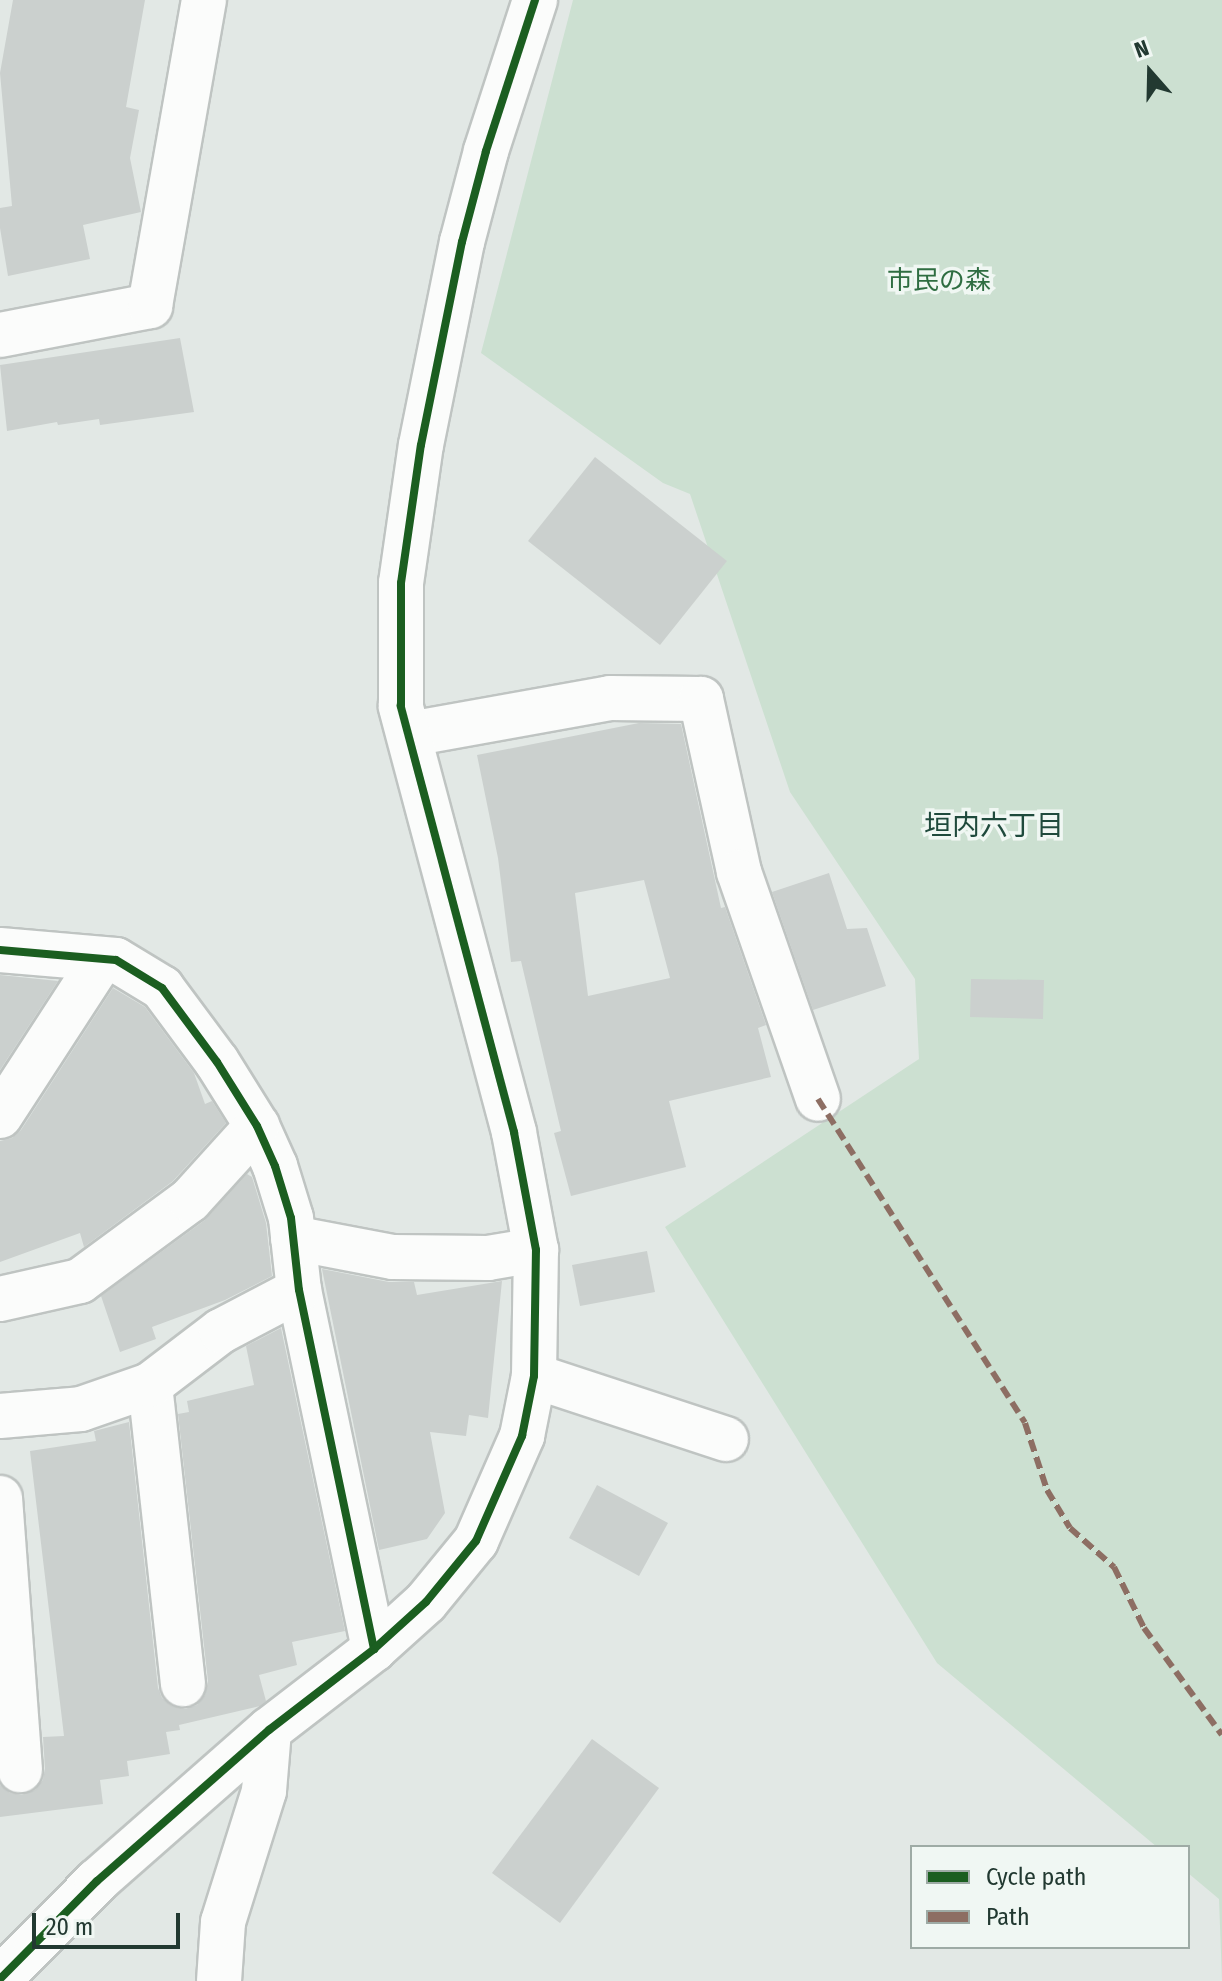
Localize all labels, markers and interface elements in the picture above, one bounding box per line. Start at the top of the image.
north arrow [1110,32,1190,112]
text: N [1131,34,1152,64]
park label: 市民の森 [887,265,991,297]
district label: 垣内六丁目 [924,809,1064,843]
legend [910,1845,1190,1949]
text: Cycle path [986,1863,1086,1891]
scale bar [36,1897,184,1947]
text: Path [986,1903,1030,1931]
text: 20 m [46,1913,93,1941]

